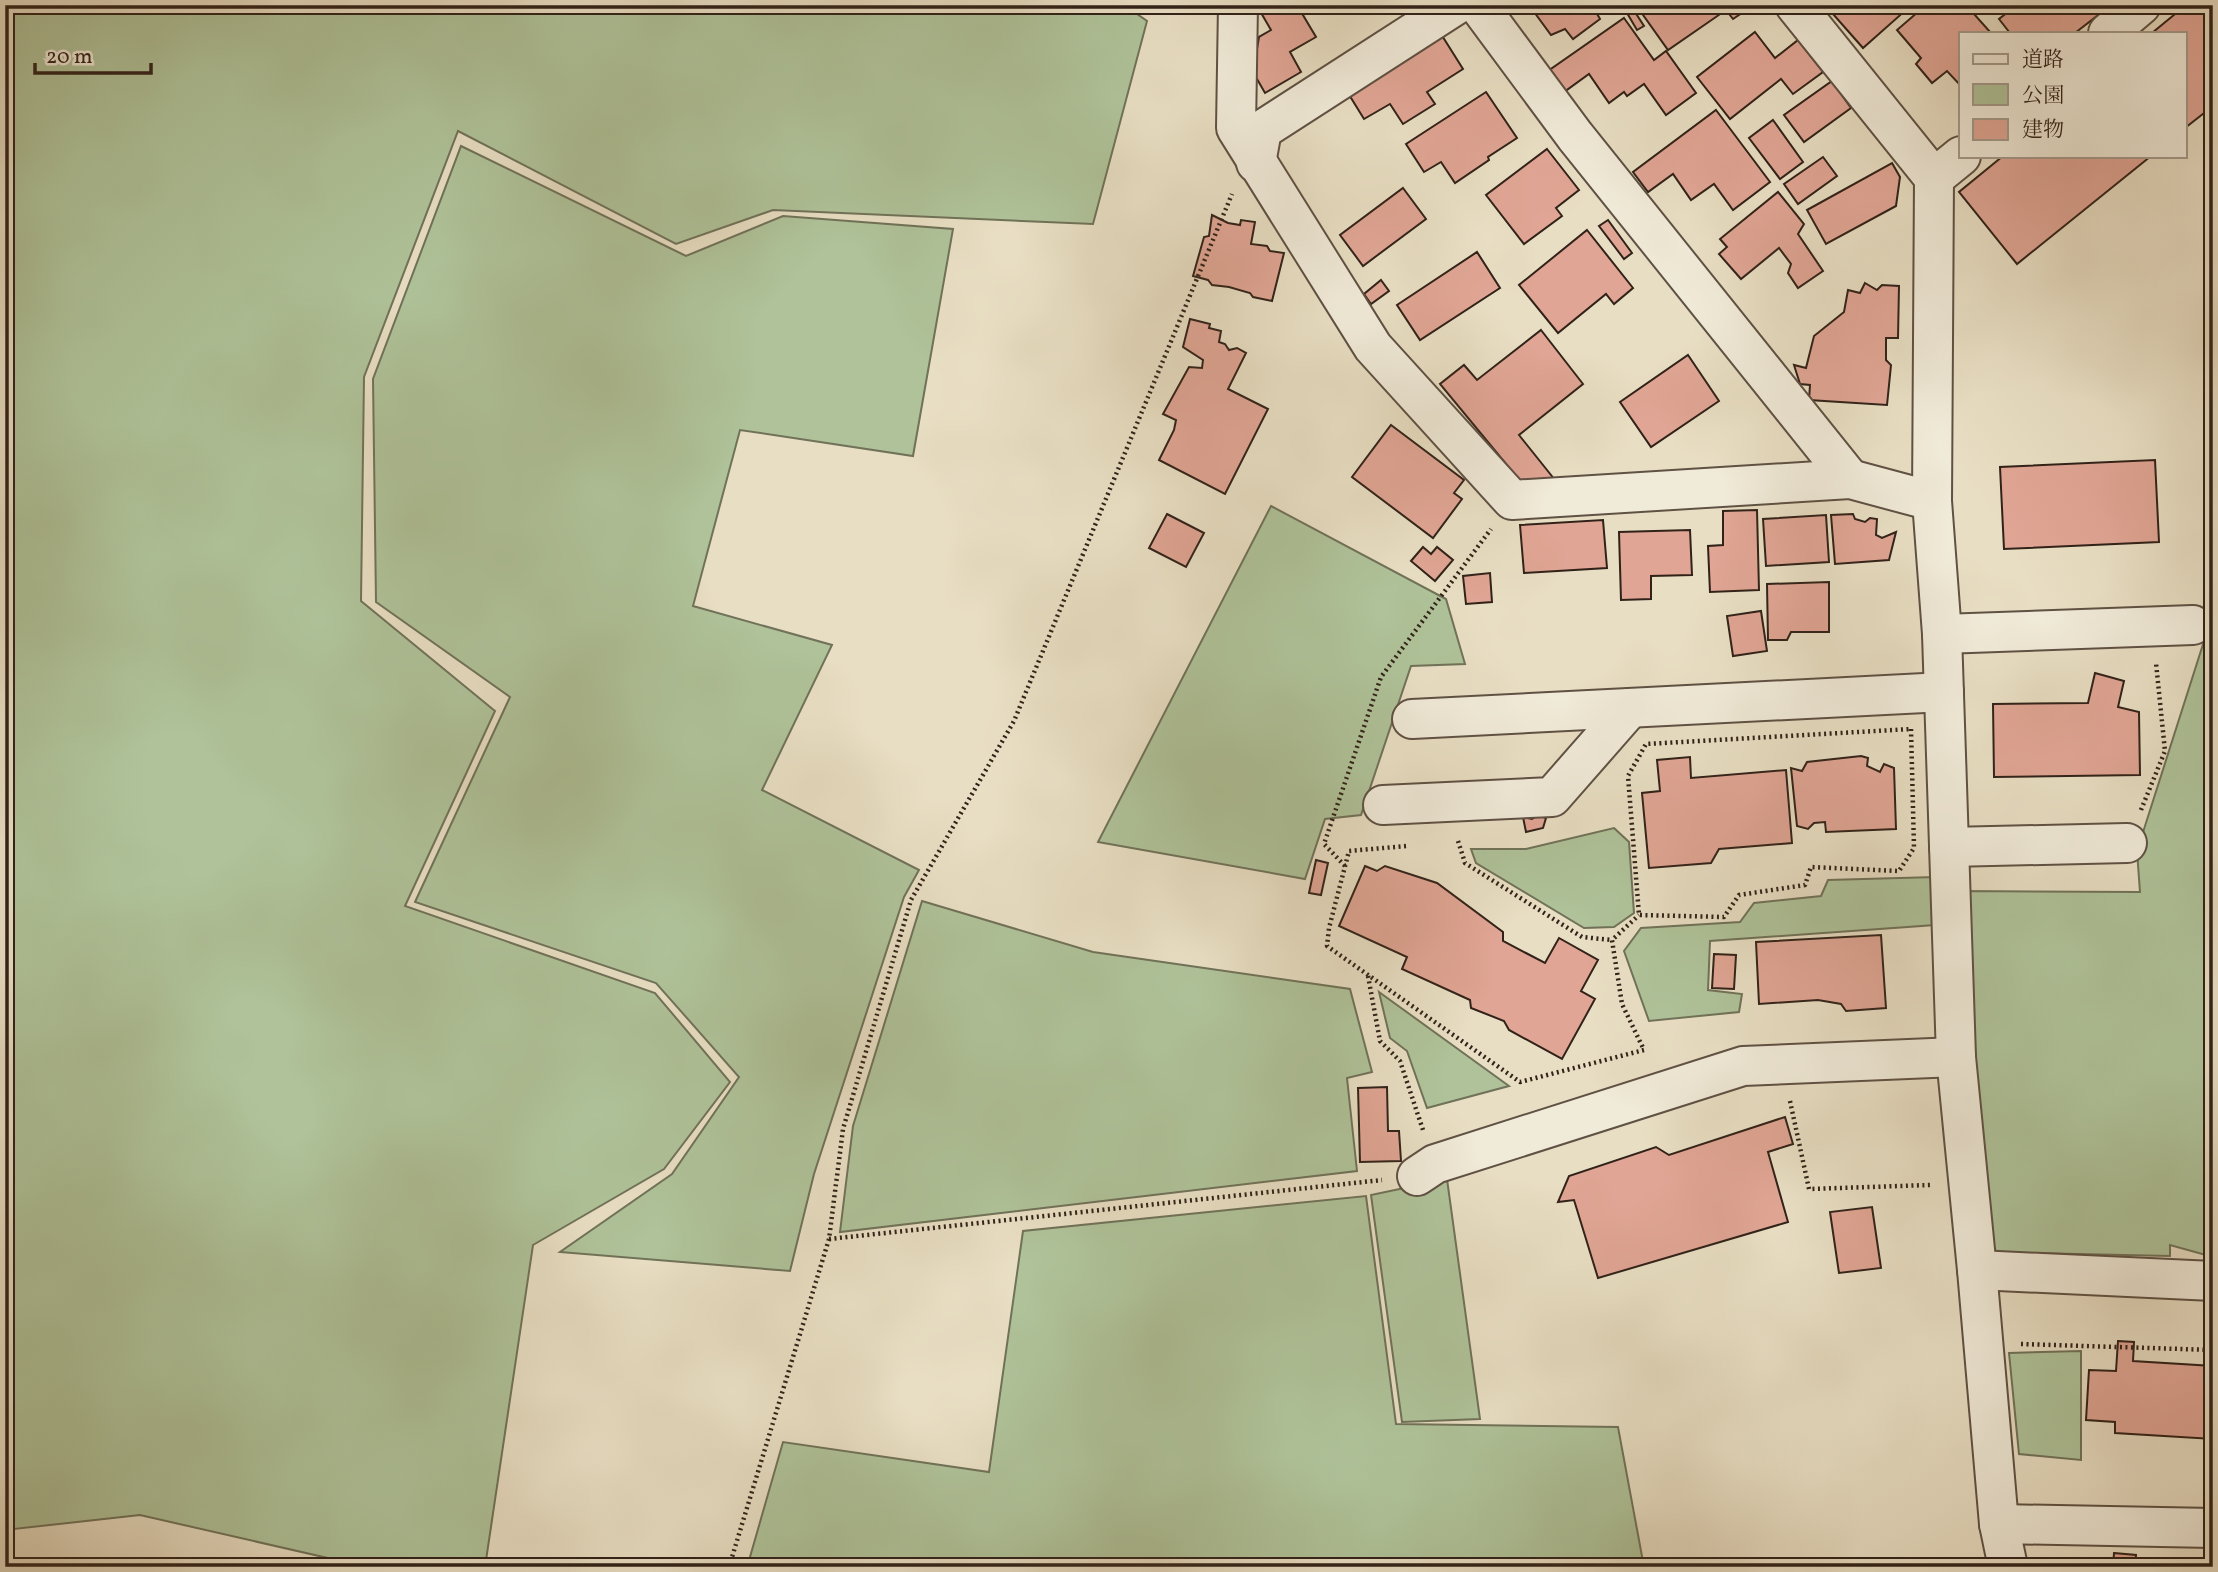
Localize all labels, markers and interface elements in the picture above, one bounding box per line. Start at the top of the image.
scale bar [35,32,150,76]
legend [1959,32,2186,158]
text: 20 m [46,43,92,72]
text: 道路 [2022,46,2064,75]
text: 公園 [2022,82,2064,111]
text: 建物 [2022,116,2064,145]

